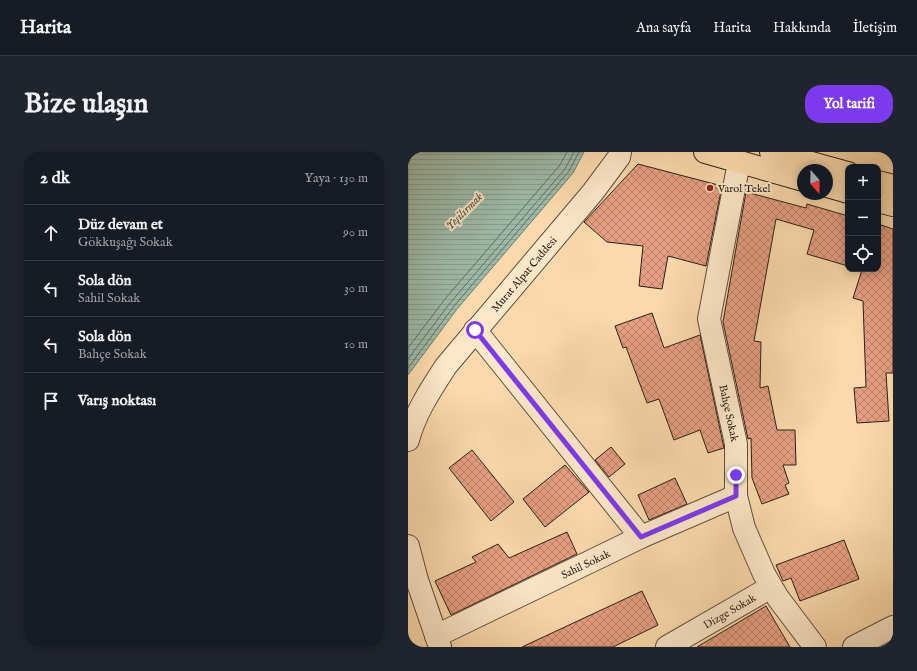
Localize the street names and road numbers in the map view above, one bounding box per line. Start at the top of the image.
street label: Murat Alpat Caddesi [489,234,560,315]
street label: Bahçe Sokak [715,383,741,443]
street label: Sahil Sokak [559,547,613,582]
street label: Dizge Sokak [701,591,759,633]

